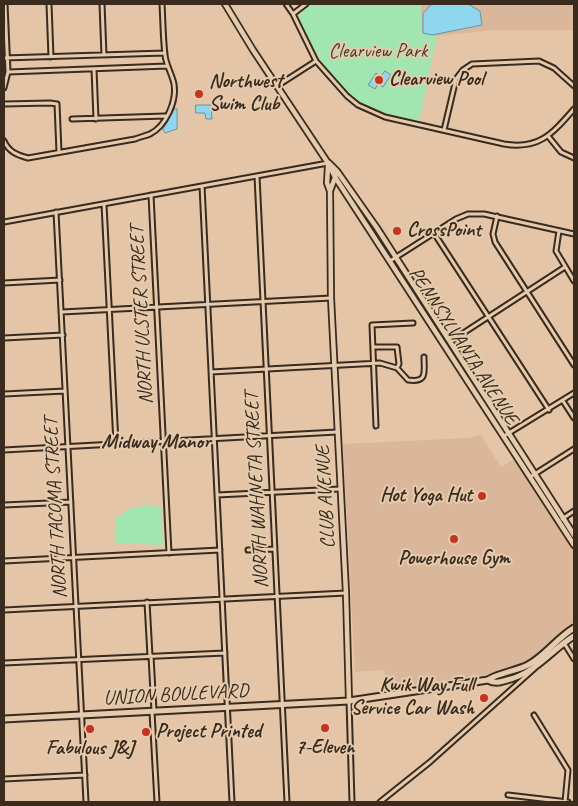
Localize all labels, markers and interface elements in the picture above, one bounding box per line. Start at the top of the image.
park label: Clearview Park [329,40,427,64]
place label: Clearview Pool [389,68,483,92]
place label: Northwest Swim Club [209,70,282,117]
marker: Clearview Pool [373,74,385,86]
marker: Northwest Swim Club [193,88,205,100]
place label: CrossPoint [407,219,481,243]
street label: NORTH ULSTER STREET [125,225,159,405]
marker: CrossPoint [391,225,403,237]
street label: PENNSYLVANIA AVENUE [403,263,523,429]
street label: NORTH WAHNETA STREET [240,391,274,589]
street label: NORTH TACOMA STREET [39,417,73,599]
district label: Midway Manor [101,429,211,455]
street label: CLUB AVENUE [311,445,341,549]
place label: Hot Yoga Hut [380,484,472,508]
marker: Hot Yoga Hut [476,490,488,502]
marker: Powerhouse Gym [448,533,460,545]
place label: Powerhouse Gym [398,547,510,571]
place label: Kwik Way Full Service Car Wash [351,674,474,721]
street label: UNION BOULEVARD [103,679,249,711]
marker: Kwik Way Full Service Car Wash [478,692,490,704]
place label: Project Printed [156,720,261,744]
marker: 7-Eleven [319,722,331,734]
marker: Fabulous J&J [84,723,96,735]
marker: Project Printed [140,726,152,738]
place label: 7-Eleven [296,736,354,760]
place label: Fabulous J&J [46,737,134,761]

